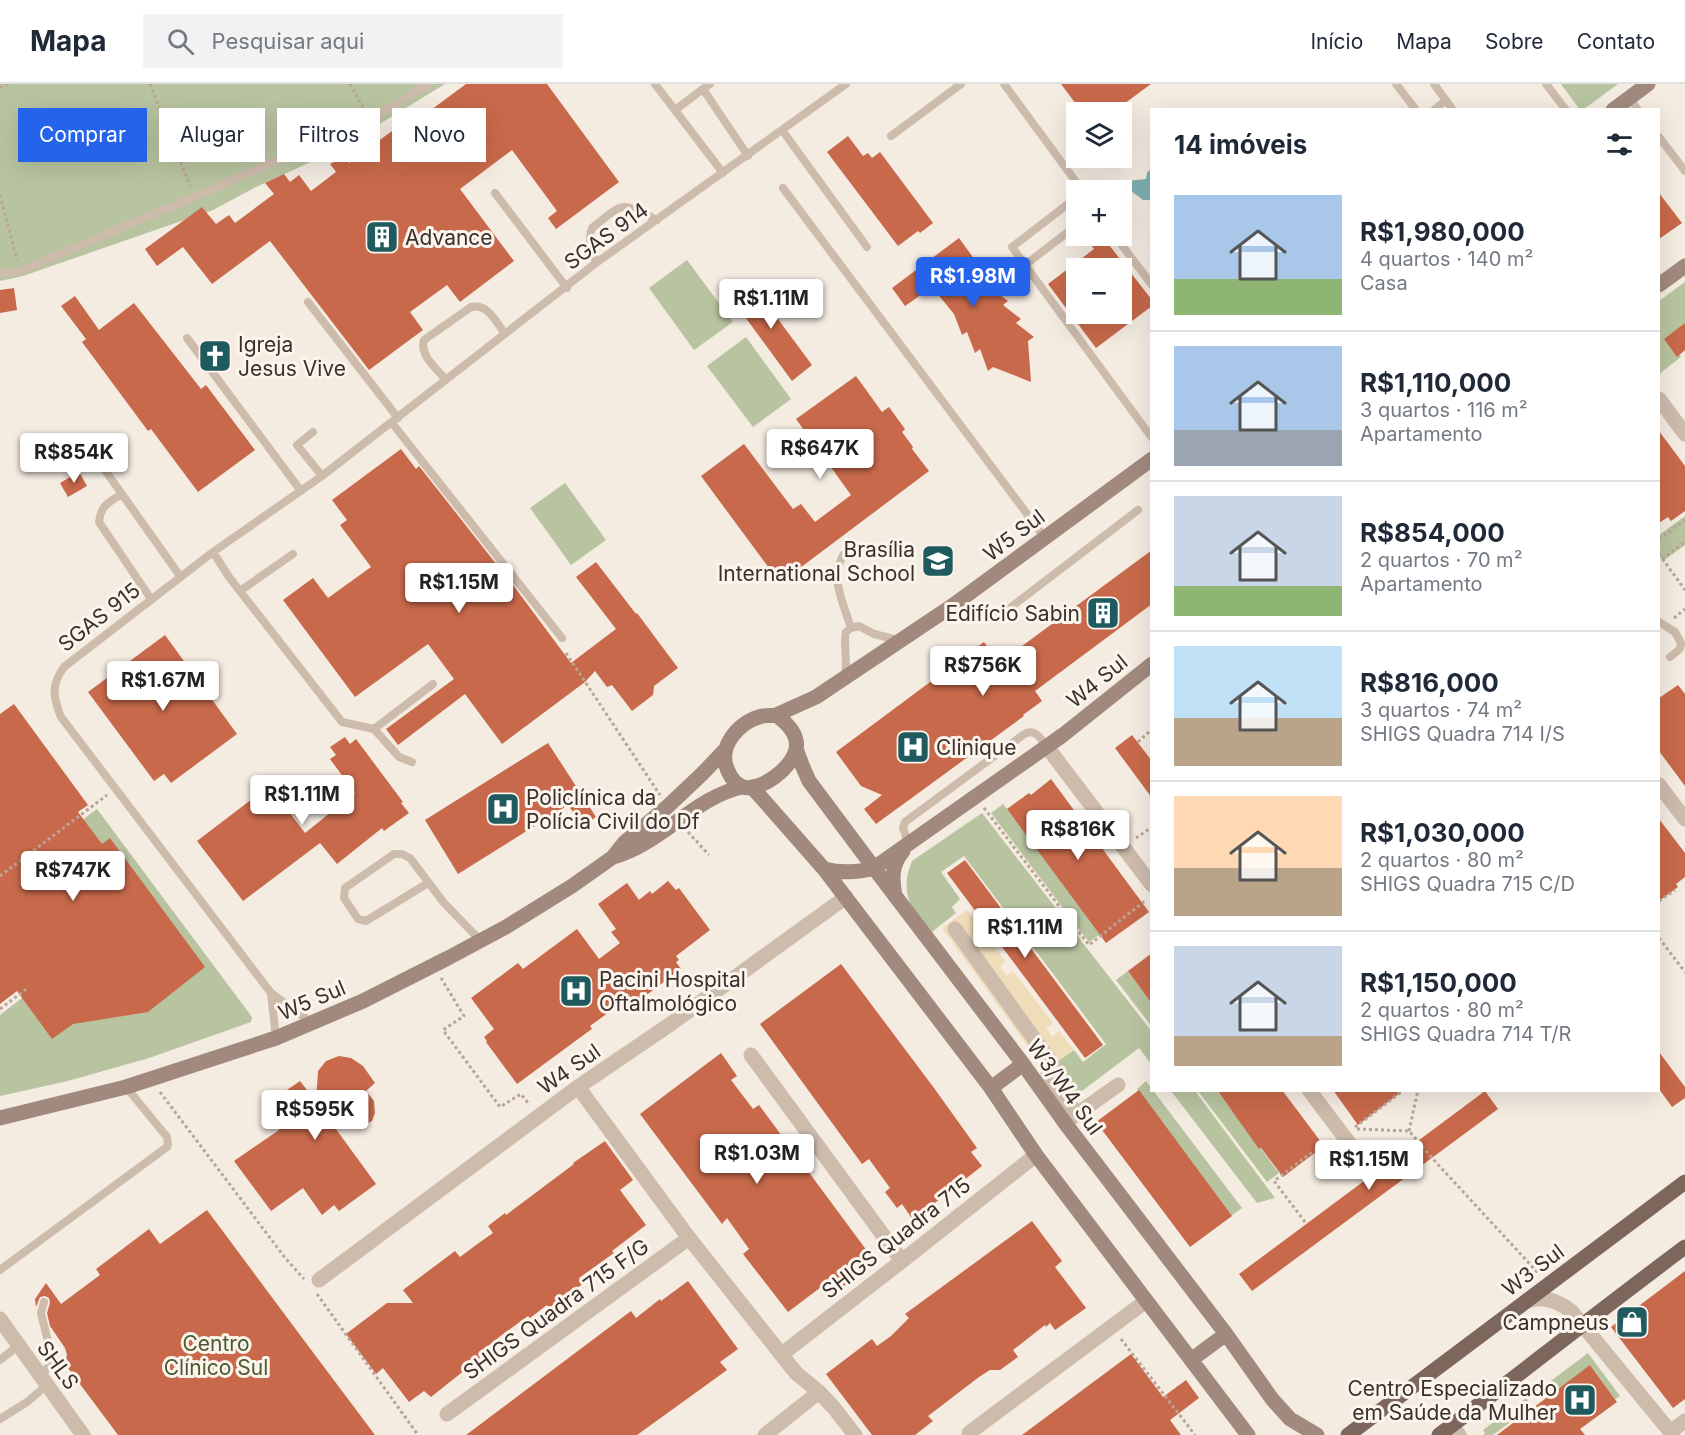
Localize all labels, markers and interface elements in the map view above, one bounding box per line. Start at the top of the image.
search box [143,14,563,68]
text: Mapa [30,24,107,58]
icon: search [164,25,197,58]
text: Pesquisar aqui [212,28,364,54]
text: Início [1310,29,1363,54]
text: Mapa [1396,29,1452,54]
text: Sobre [1485,29,1544,54]
text: Contato [1577,29,1655,54]
map controls [1066,102,1132,324]
button: layers [1066,102,1132,168]
chip: Comprar [18,108,147,162]
chip: Alugar [159,108,265,162]
chip: Filtros [277,108,380,162]
chip: Novo [392,108,486,162]
icon: filters [1603,128,1636,161]
text: 14 imóveis [1174,129,1307,160]
button: + [1066,180,1132,246]
street label: SGAS 914 [559,197,653,275]
text: R$1,980,000 [1360,216,1525,247]
building icon: Advance [364,219,400,255]
icon: home [1222,219,1294,291]
place label: Advance [405,225,493,250]
text: 4 quartos · 140 m² [1360,247,1533,271]
pin: R$1.98M [918,257,1028,308]
button: − [1066,258,1132,324]
text: R$1.98M [930,264,1016,288]
text: Casa [1360,271,1408,295]
pin: R$1.11M [716,279,826,330]
text: R$1.11M [733,286,809,310]
place label: Igreja Jesus Vive [238,332,346,381]
church icon: Igreja Jesus Vive [197,338,233,374]
text: R$1,110,000 [1360,367,1511,398]
icon: home [1222,370,1294,442]
text: 3 quartos · 116 m² [1360,398,1528,422]
text: Apartamento [1360,422,1483,446]
pin: R$647K [771,429,869,480]
pin: R$854K [25,433,123,484]
text: R$647K [781,436,859,460]
text: R$854K [34,440,114,464]
street label: W5 Sul [978,504,1050,566]
text: R$854,000 [1360,517,1505,548]
icon: home [1222,520,1294,592]
place label: Brasília International School [718,537,915,586]
school or university icon: Brasília International School [920,543,956,579]
text: 2 quartos · 70 m² [1360,548,1522,572]
pin: R$1.15M [404,563,514,614]
text: R$1.15M [419,570,499,594]
text: Apartamento [1360,572,1483,596]
street label: SGAS 915 [53,577,145,657]
building icon: Edifício Sabin [1085,595,1121,631]
place label: Edifício Sabin [945,601,1080,626]
pin: R$756K [934,646,1032,697]
street label: W4 Sul [1062,649,1132,713]
text: R$756K [944,653,1022,677]
pin: R$1.67M [108,661,218,712]
text: R$816,000 [1360,667,1499,698]
text: R$1.67M [121,668,205,692]
icon: home [1222,670,1294,742]
text: 3 quartos · 74 m² [1360,698,1522,722]
text: SHIGS Quadra 714 I/S [1360,722,1565,746]
hospital icon: Clinique [895,729,931,765]
place label: Clinique [936,735,1017,760]
pin: R$1.11M [247,775,357,826]
text: R$1.11M [264,782,340,806]
place label: Policlínica da Polícia Civil do Df [526,785,700,834]
hospital icon: Policlínica da Polícia Civil do Df [485,791,521,827]
pin: R$816K [1029,810,1127,861]
text: R$816K [1040,817,1116,841]
text: R$1,030,000 [1360,817,1525,848]
icon: home [1222,820,1294,892]
text: 2 quartos · 80 m² [1360,848,1524,872]
pin: R$747K [24,851,122,902]
text: R$747K [35,858,111,882]
text: SHIGS Quadra 715 C/D [1360,872,1575,896]
pin: R$1.11M [970,908,1080,959]
text: R$1.11M [987,915,1063,939]
place label: Pacini Hospital Oftalmológico [599,967,746,1016]
text: R$1,150,000 [1360,967,1517,998]
icon: home [1222,970,1294,1042]
hospital icon: Pacini Hospital Oftalmológico [558,973,594,1009]
street label: W5 Sul [275,975,349,1025]
text: 2 quartos · 80 m² [1360,998,1524,1022]
text: SHIGS Quadra 714 T/R [1360,1022,1571,1046]
street label: W3/W4 Sul [1022,1034,1108,1140]
street label: W4 Sul [533,1039,605,1099]
pin: R$595K [266,1090,364,1141]
text: R$595K [275,1097,355,1121]
pin: R$1.03M [702,1134,812,1185]
pin: R$1.15M [1314,1140,1424,1191]
text: R$1.03M [714,1141,800,1165]
text: R$1.15M [1329,1147,1409,1171]
street label: SHIGS Quadra 715 [817,1172,975,1304]
street label: SHIGS Quadra 715 F/G [458,1233,654,1385]
street label: W3 Sul [1497,1239,1569,1301]
shop icon: Campneus [1614,1304,1650,1340]
place label: Campneus [1502,1310,1609,1335]
park label: Centro Clínico Sul [164,1331,268,1380]
street label: SHLS [32,1336,84,1394]
place label: Centro Especializado em Saúde da Mulher [1347,1376,1557,1425]
hospital icon: Centro Especializado em Saúde da Mulher [1562,1382,1598,1418]

